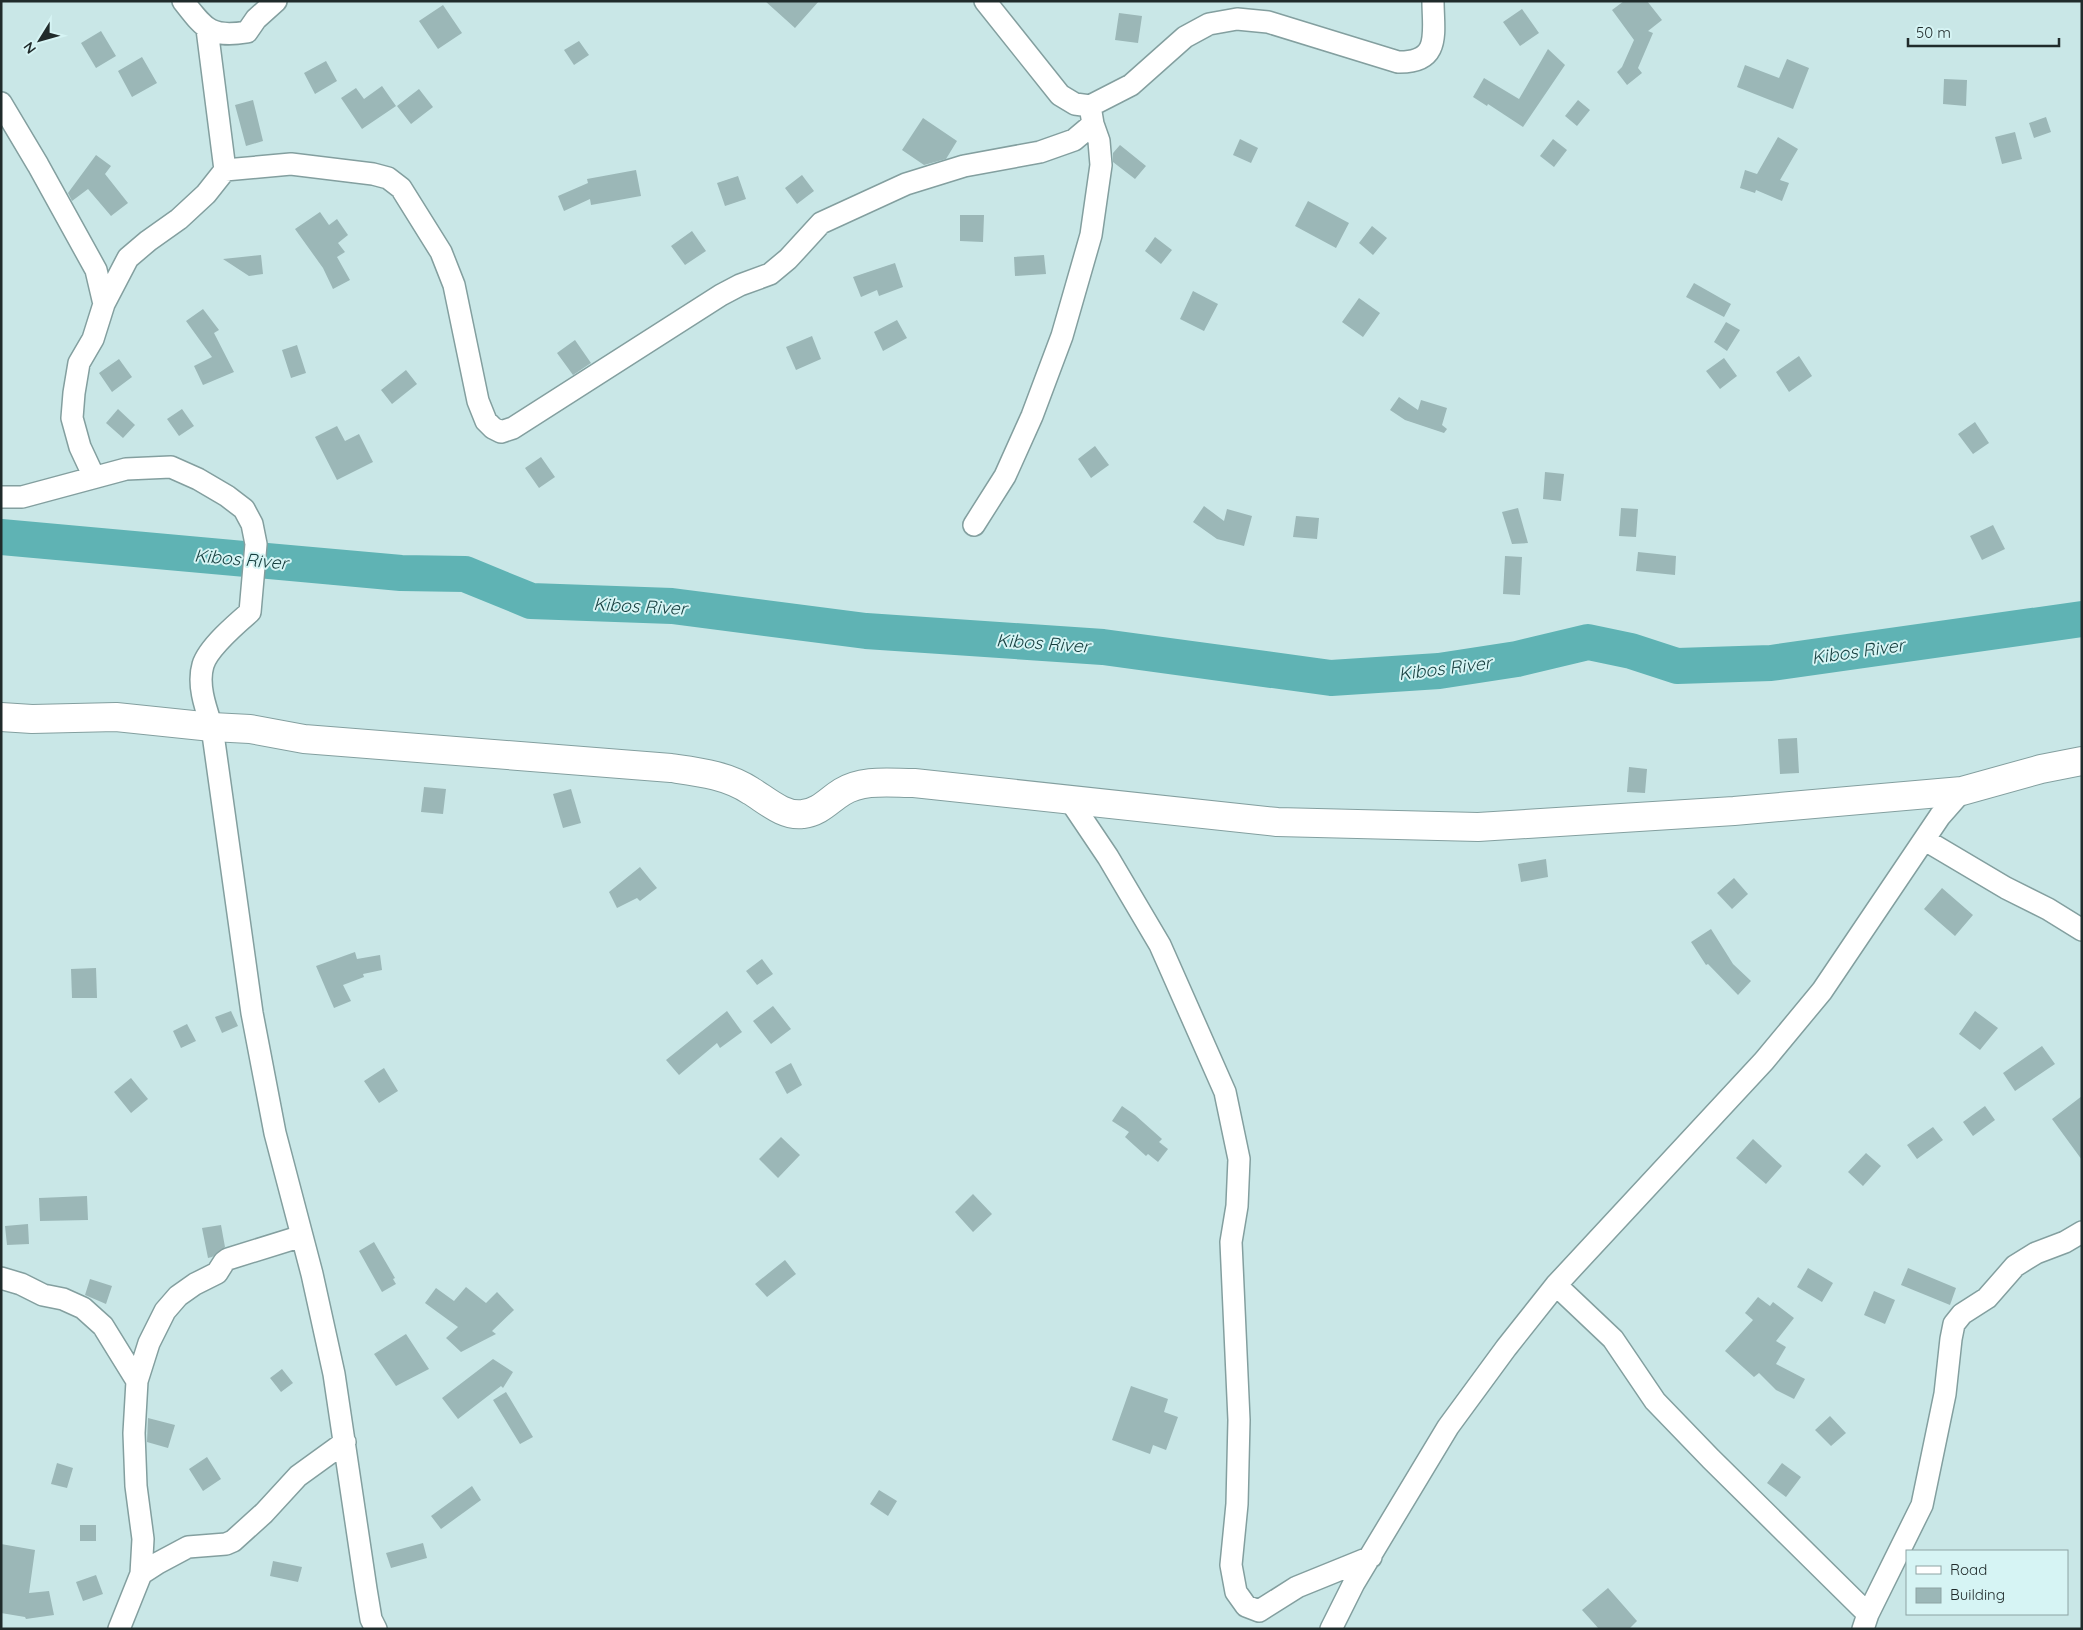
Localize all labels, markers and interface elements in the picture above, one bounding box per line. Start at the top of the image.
north arrow [15,15,65,65]
scale bar [1908,15,2059,47]
text: 50 m [1916,23,1951,42]
text: N [19,38,40,57]
water label: Kibos River [193,543,291,575]
water label: Kibos River [593,592,689,620]
water label: Kibos River [996,628,1093,658]
water label: Kibos River [1810,633,1908,669]
water label: Kibos River [1397,651,1495,685]
legend [1906,1550,2068,1615]
text: Road [1950,1560,1987,1579]
text: Building [1950,1585,2005,1604]

